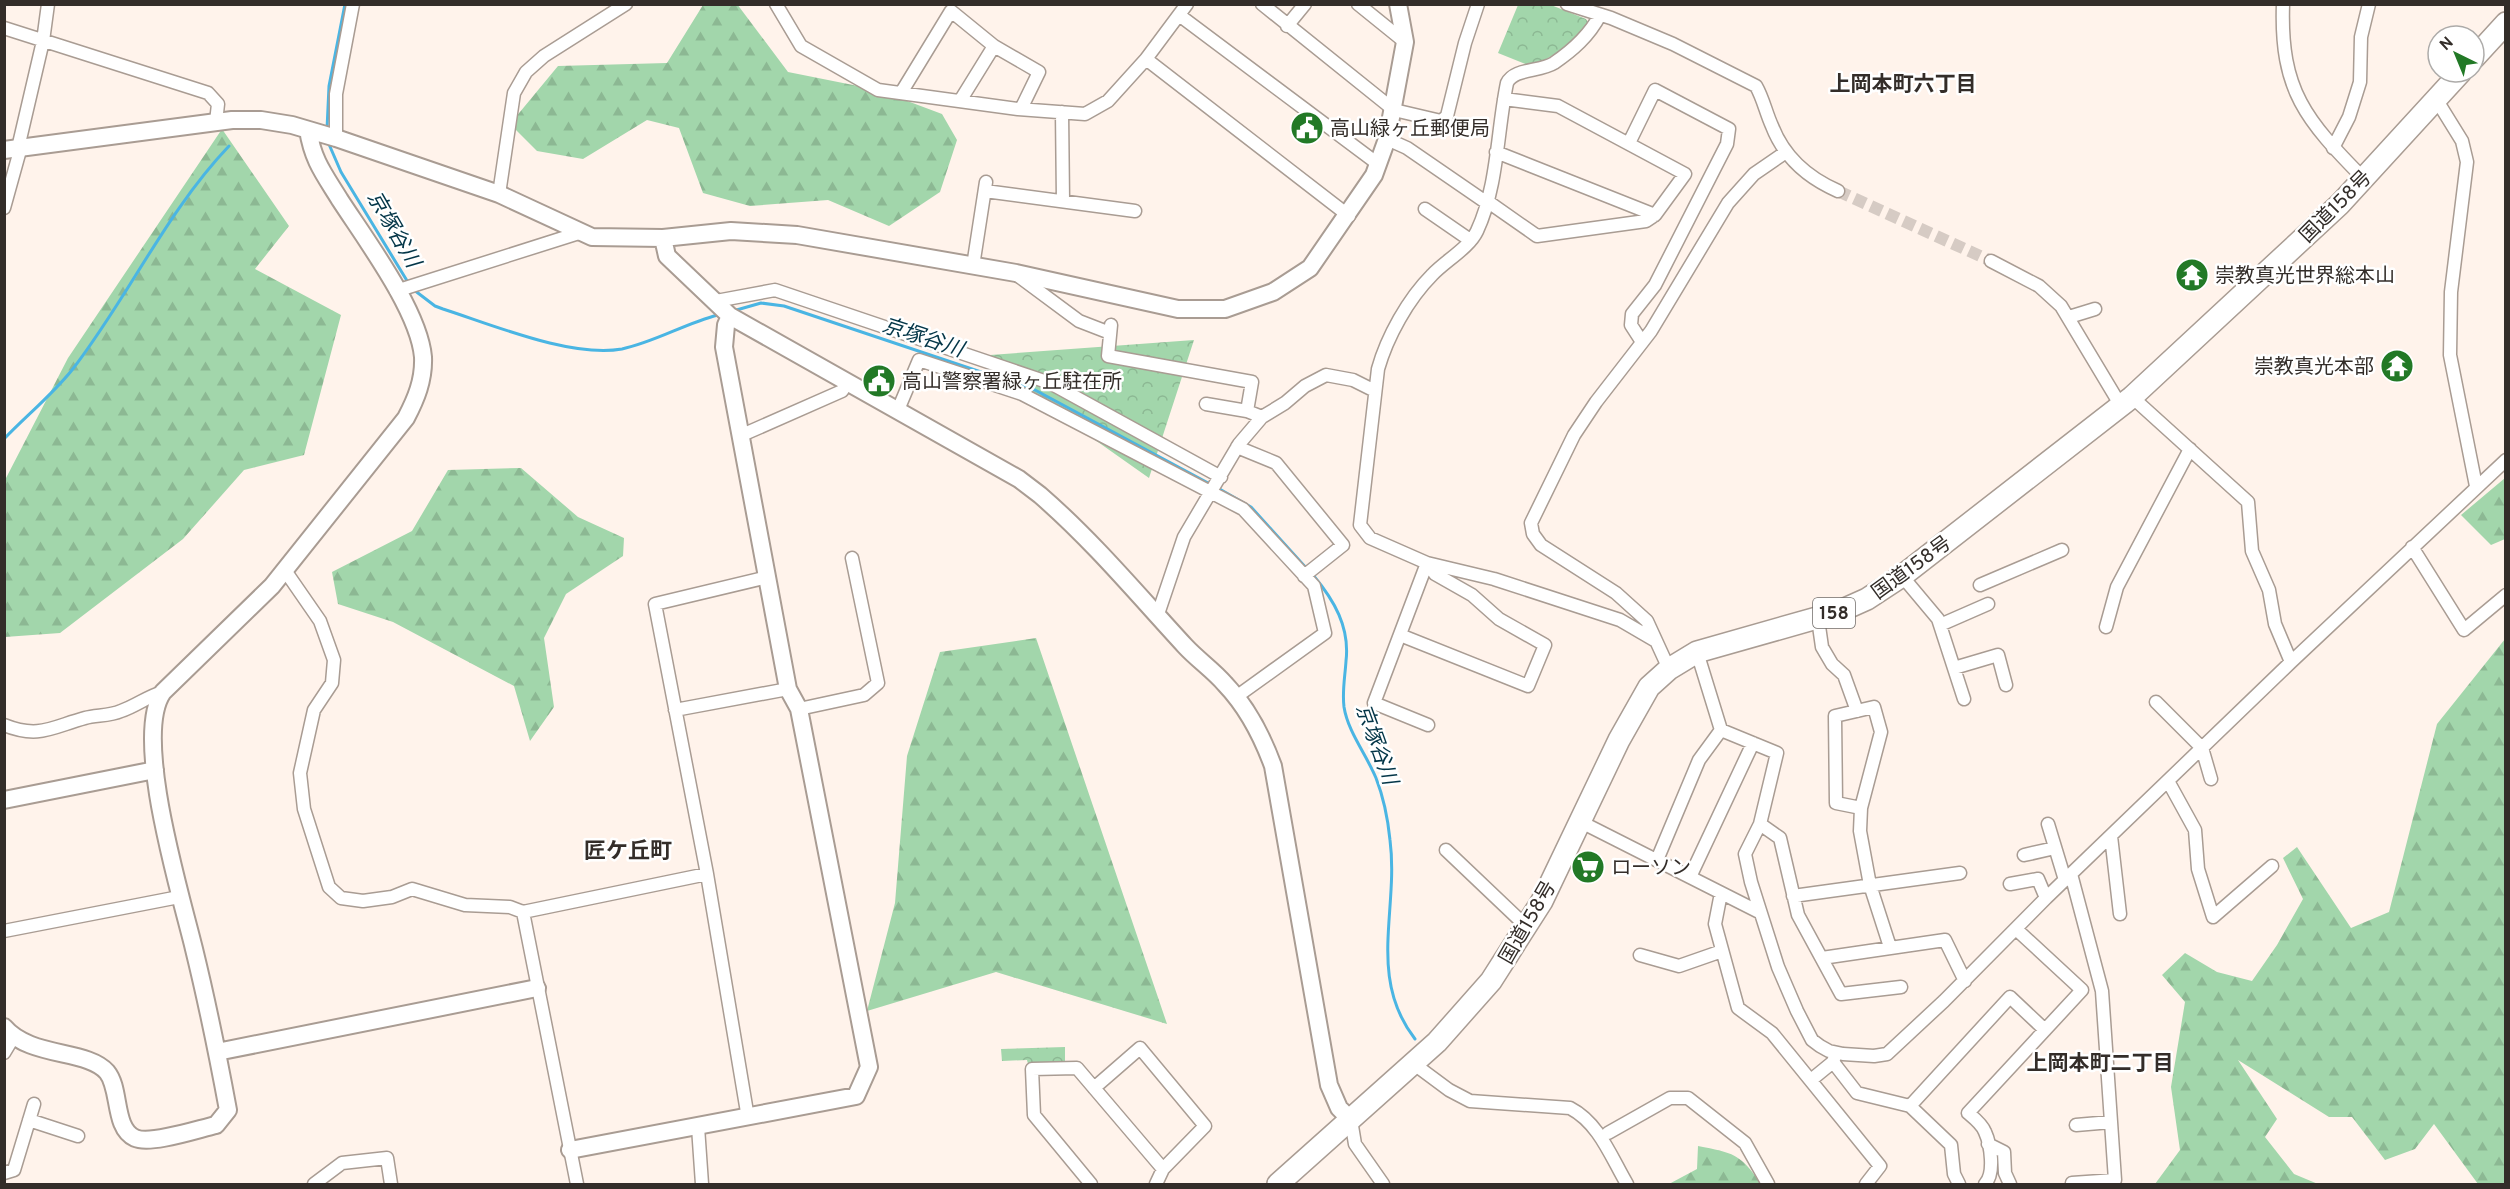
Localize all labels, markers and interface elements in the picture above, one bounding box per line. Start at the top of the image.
north arrow [2426,24,2486,84]
text: N [2436,33,2458,56]
district label: 上岡本町六丁目 [1830,72,1977,99]
public building icon: 高山緑ヶ丘郵便局 [1289,110,1325,146]
place label: 高山緑ヶ丘郵便局 [1330,117,1490,143]
street label: 国道158号 [2295,166,2378,249]
water label: 京塚谷川 [360,187,426,275]
temple icon: 崇教真光世界総本山 [2174,257,2210,293]
place label: 崇教真光世界総本山 [2215,264,2395,290]
water label: 京塚谷川 [878,313,969,365]
temple icon: 崇教真光本部 [2379,348,2415,384]
place label: 崇教真光本部 [2254,355,2374,381]
public building icon: 高山警察署緑ヶ丘駐在所 [861,363,897,399]
place label: 高山警察署緑ヶ丘駐在所 [902,370,1122,396]
street label: 国道158号 [1867,531,1957,606]
road number: 158 [1813,598,1855,628]
water label: 京塚谷川 [1349,700,1403,790]
district label: 匠ケ丘町 [584,839,672,866]
supermarket icon: ローソン [1570,849,1606,885]
place label: ローソン [1611,856,1691,882]
street label: 国道158号 [1494,877,1563,969]
district label: 上岡本町二丁目 [2027,1051,2174,1078]

